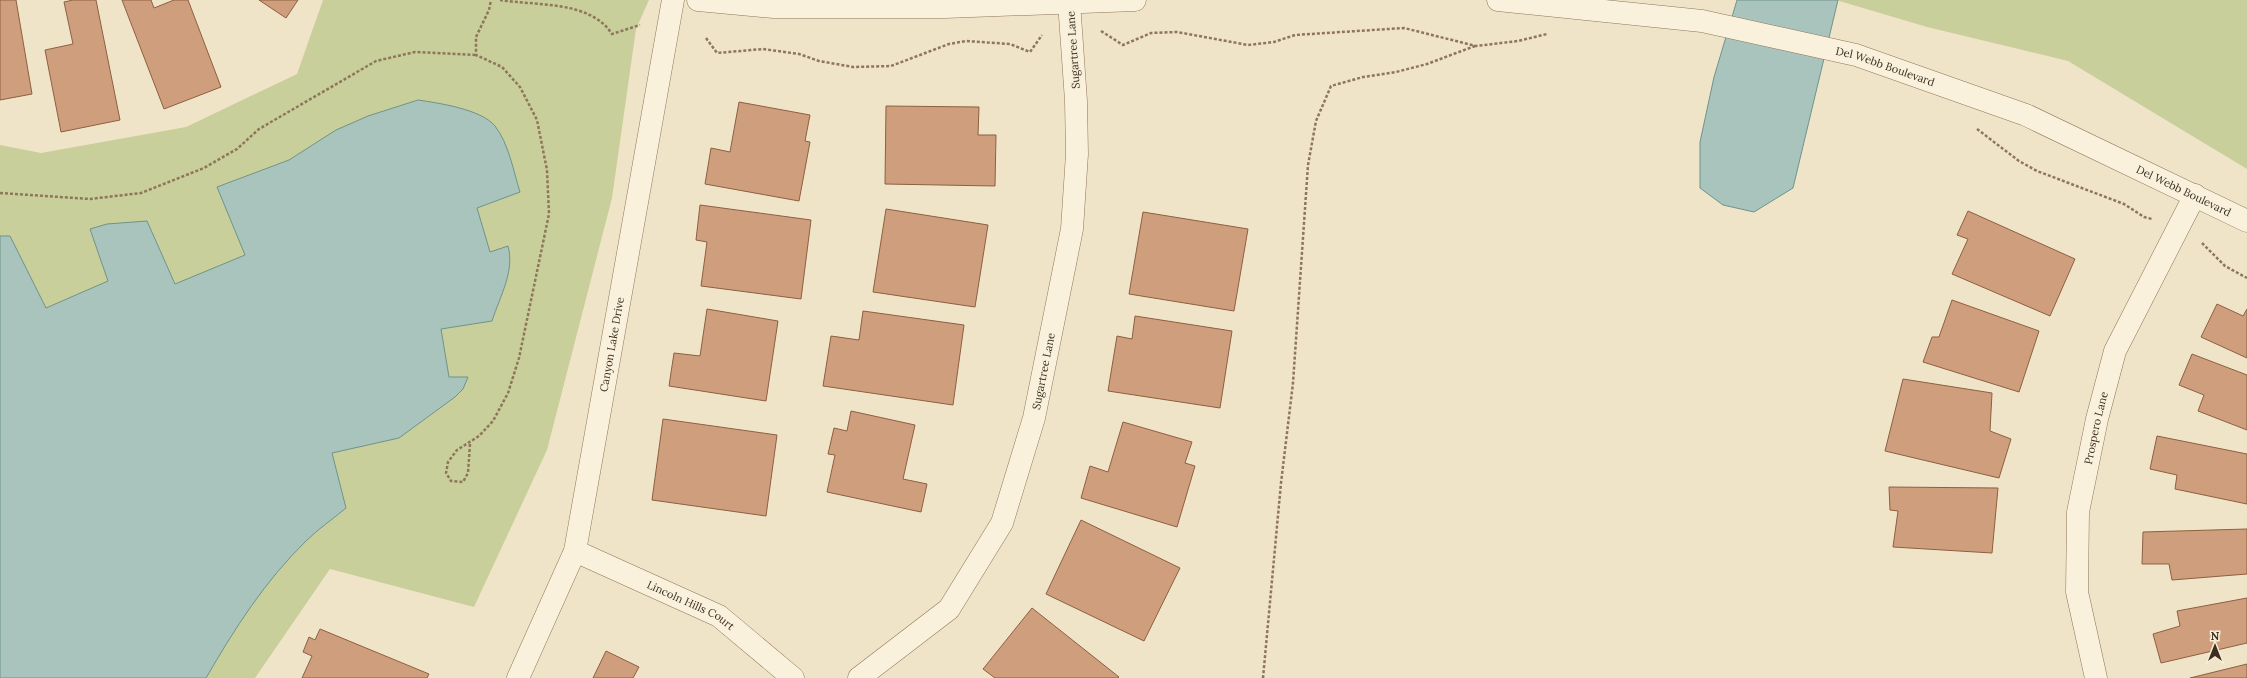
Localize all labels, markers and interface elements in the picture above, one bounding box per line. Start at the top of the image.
street label: Sugartree Lane [1063,11,1083,89]
street label: Del Webb Boulevard [1834,44,1937,89]
street label: Del Webb Boulevard [2134,162,2234,220]
street label: Canyon Lake Drive [596,296,627,393]
street label: Sugartree Lane [1029,331,1058,411]
street label: Prospero Lane [2081,390,2111,466]
street label: Lincoln Hills Court [645,577,738,634]
north arrow [2195,626,2235,666]
text: N [2211,629,2220,643]

